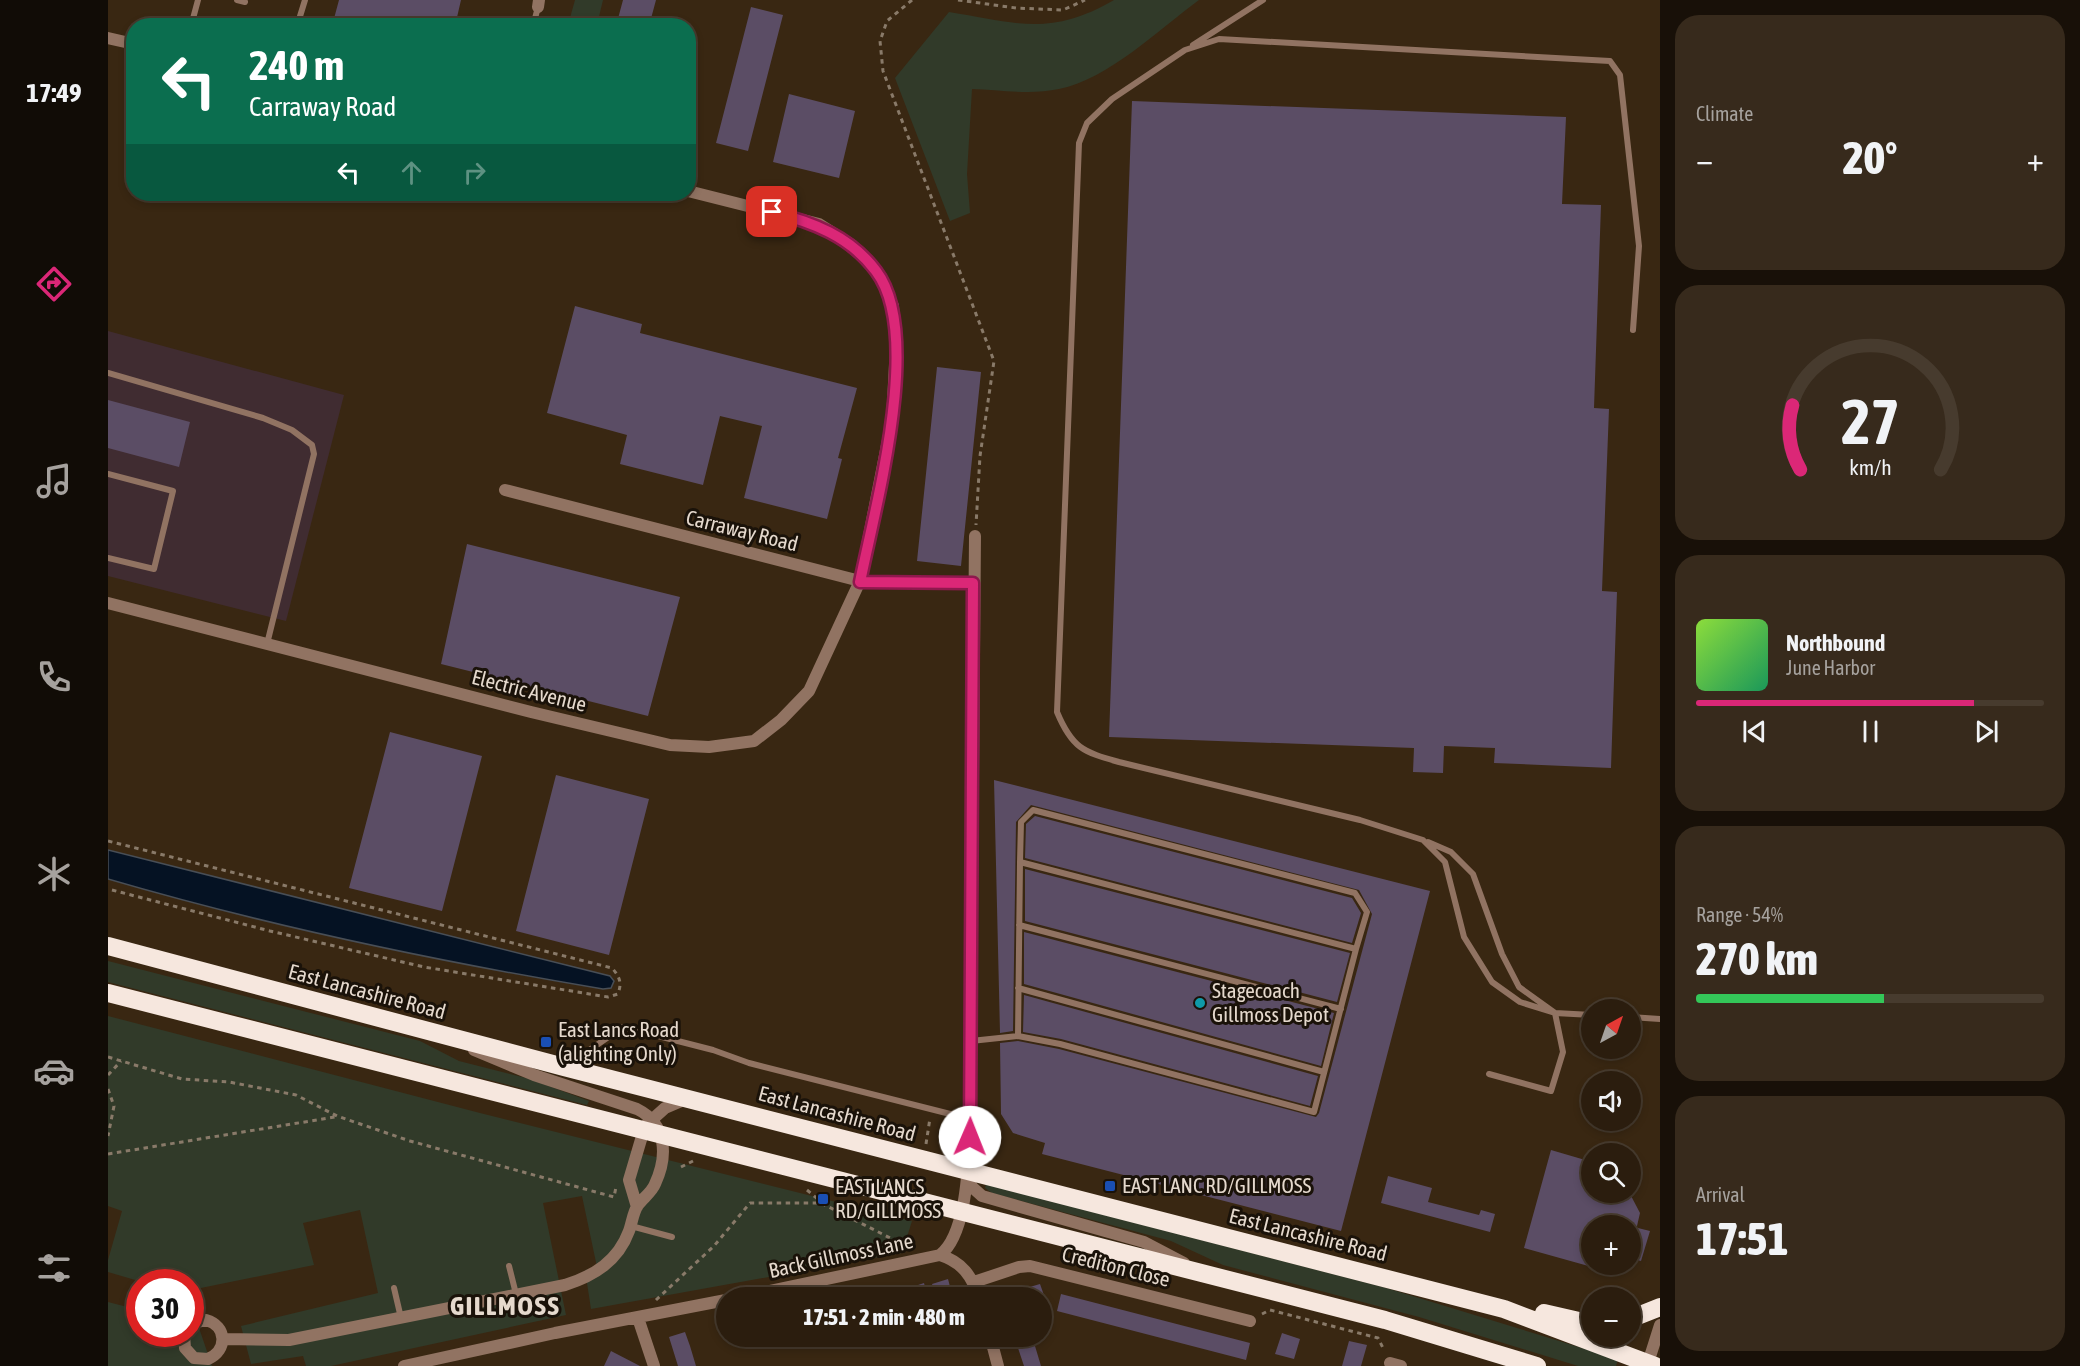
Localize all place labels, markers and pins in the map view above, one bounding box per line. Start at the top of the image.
pin [746,186,797,237]
place label: Stagecoach Gillmoss Depot [1212,978,1329,1026]
marker: Stagecoach Gillmoss Depot [1193,996,1207,1010]
place label: East Lancs Road (alighting Only) [558,1017,679,1065]
marker: East Lancs Road (alighting Only) [539,1035,553,1049]
place label: EAST LANC RD/GILLMOSS [1122,1173,1312,1197]
place label: EAST LANCS RD/GILLMOSS [835,1174,941,1222]
marker: EAST LANC RD/GILLMOSS [1103,1179,1117,1193]
marker: EAST LANCS RD/GILLMOSS [816,1192,830,1206]

